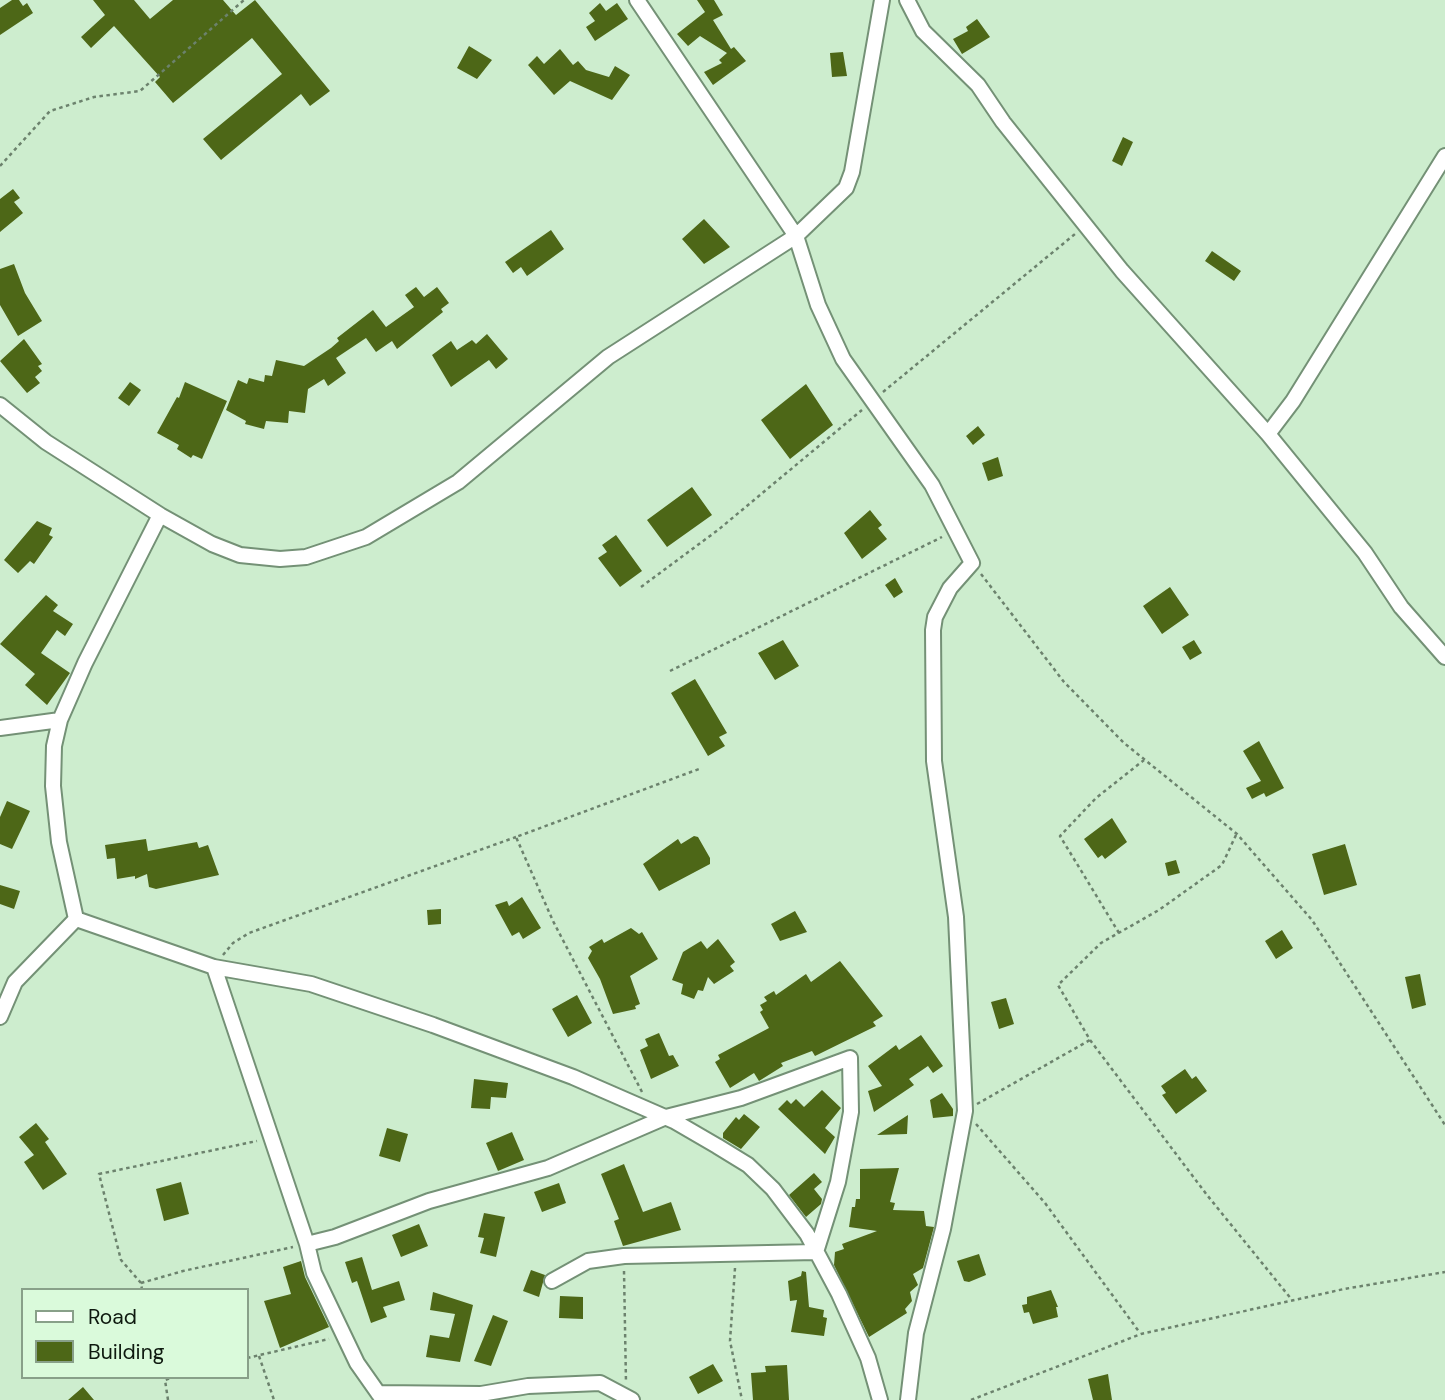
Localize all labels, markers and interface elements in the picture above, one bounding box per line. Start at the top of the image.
legend [21,1288,248,1379]
text: Road [88,1303,137,1331]
text: Building [88,1338,164,1366]

